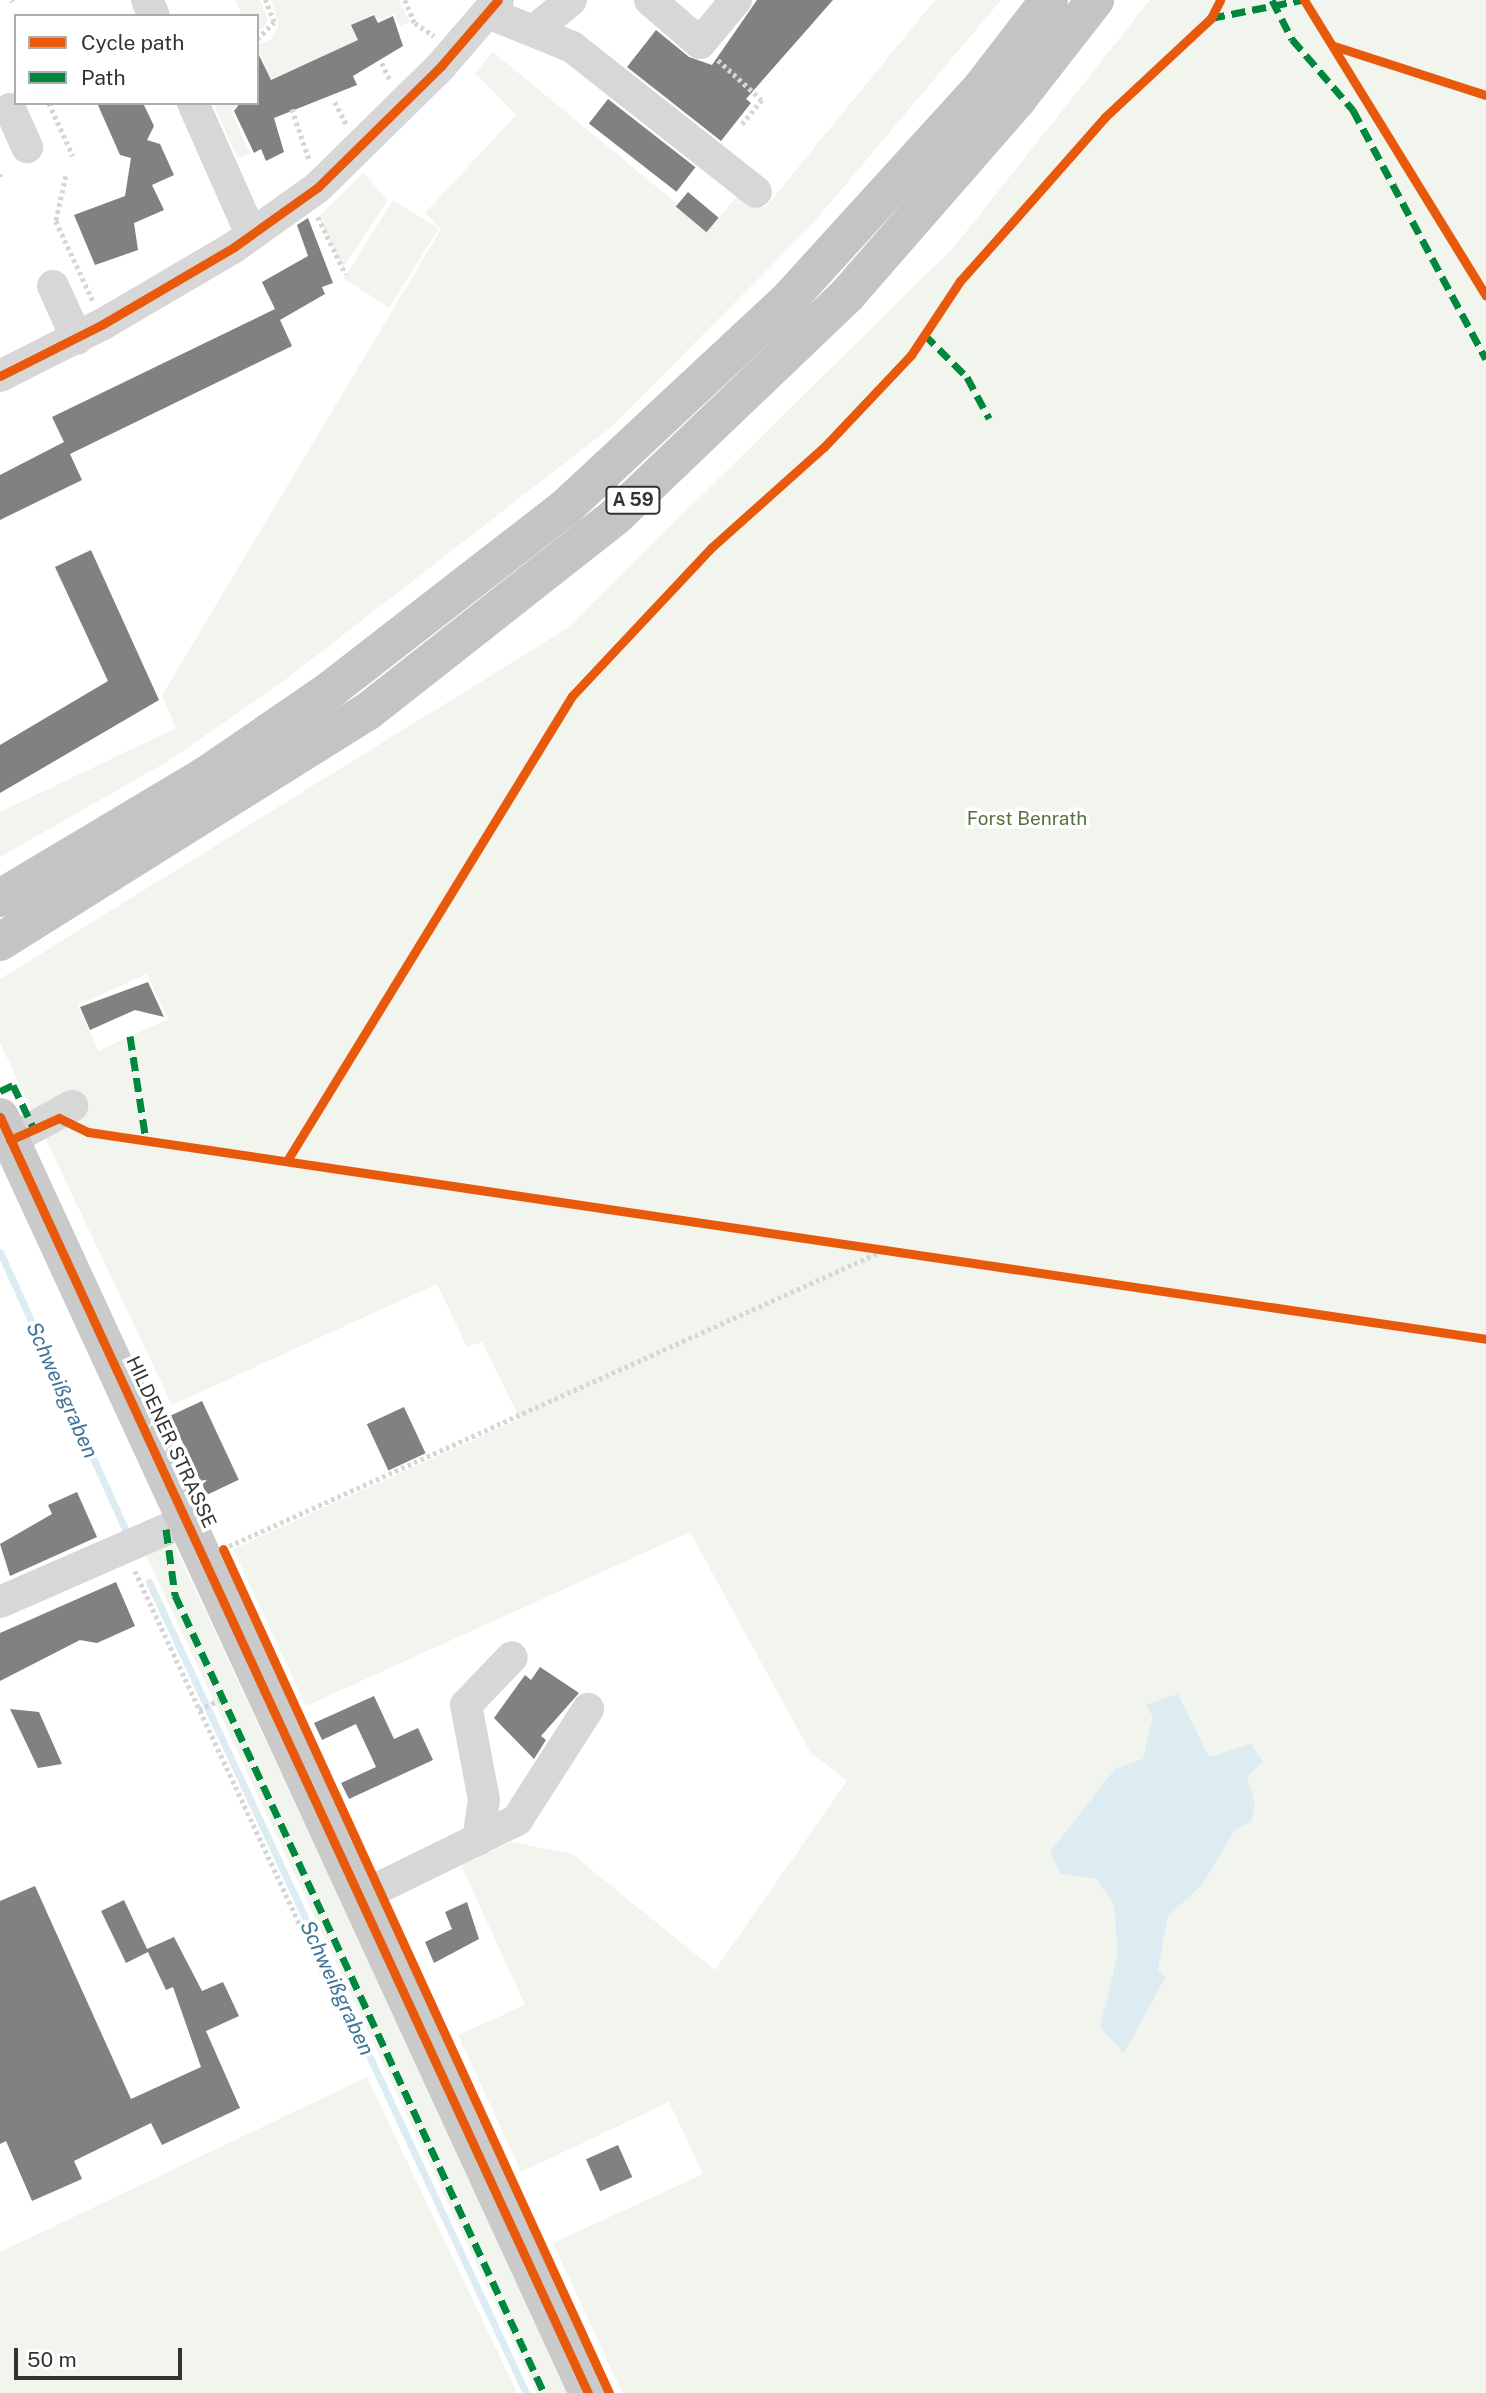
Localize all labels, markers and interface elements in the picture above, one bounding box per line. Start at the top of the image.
legend [14,14,259,105]
text: Cycle path [81,30,184,55]
text: Path [81,65,126,90]
road number: A 59 [605,486,661,514]
park label: Forst Benrath [967,808,1087,830]
water label: Schweißgraben [21,1318,103,1462]
street label: HILDENER STRASSE [121,1353,221,1531]
water label: Schweißgraben [295,1916,379,2060]
scale bar [18,2334,186,2378]
text: 50 m [27,2347,77,2372]

